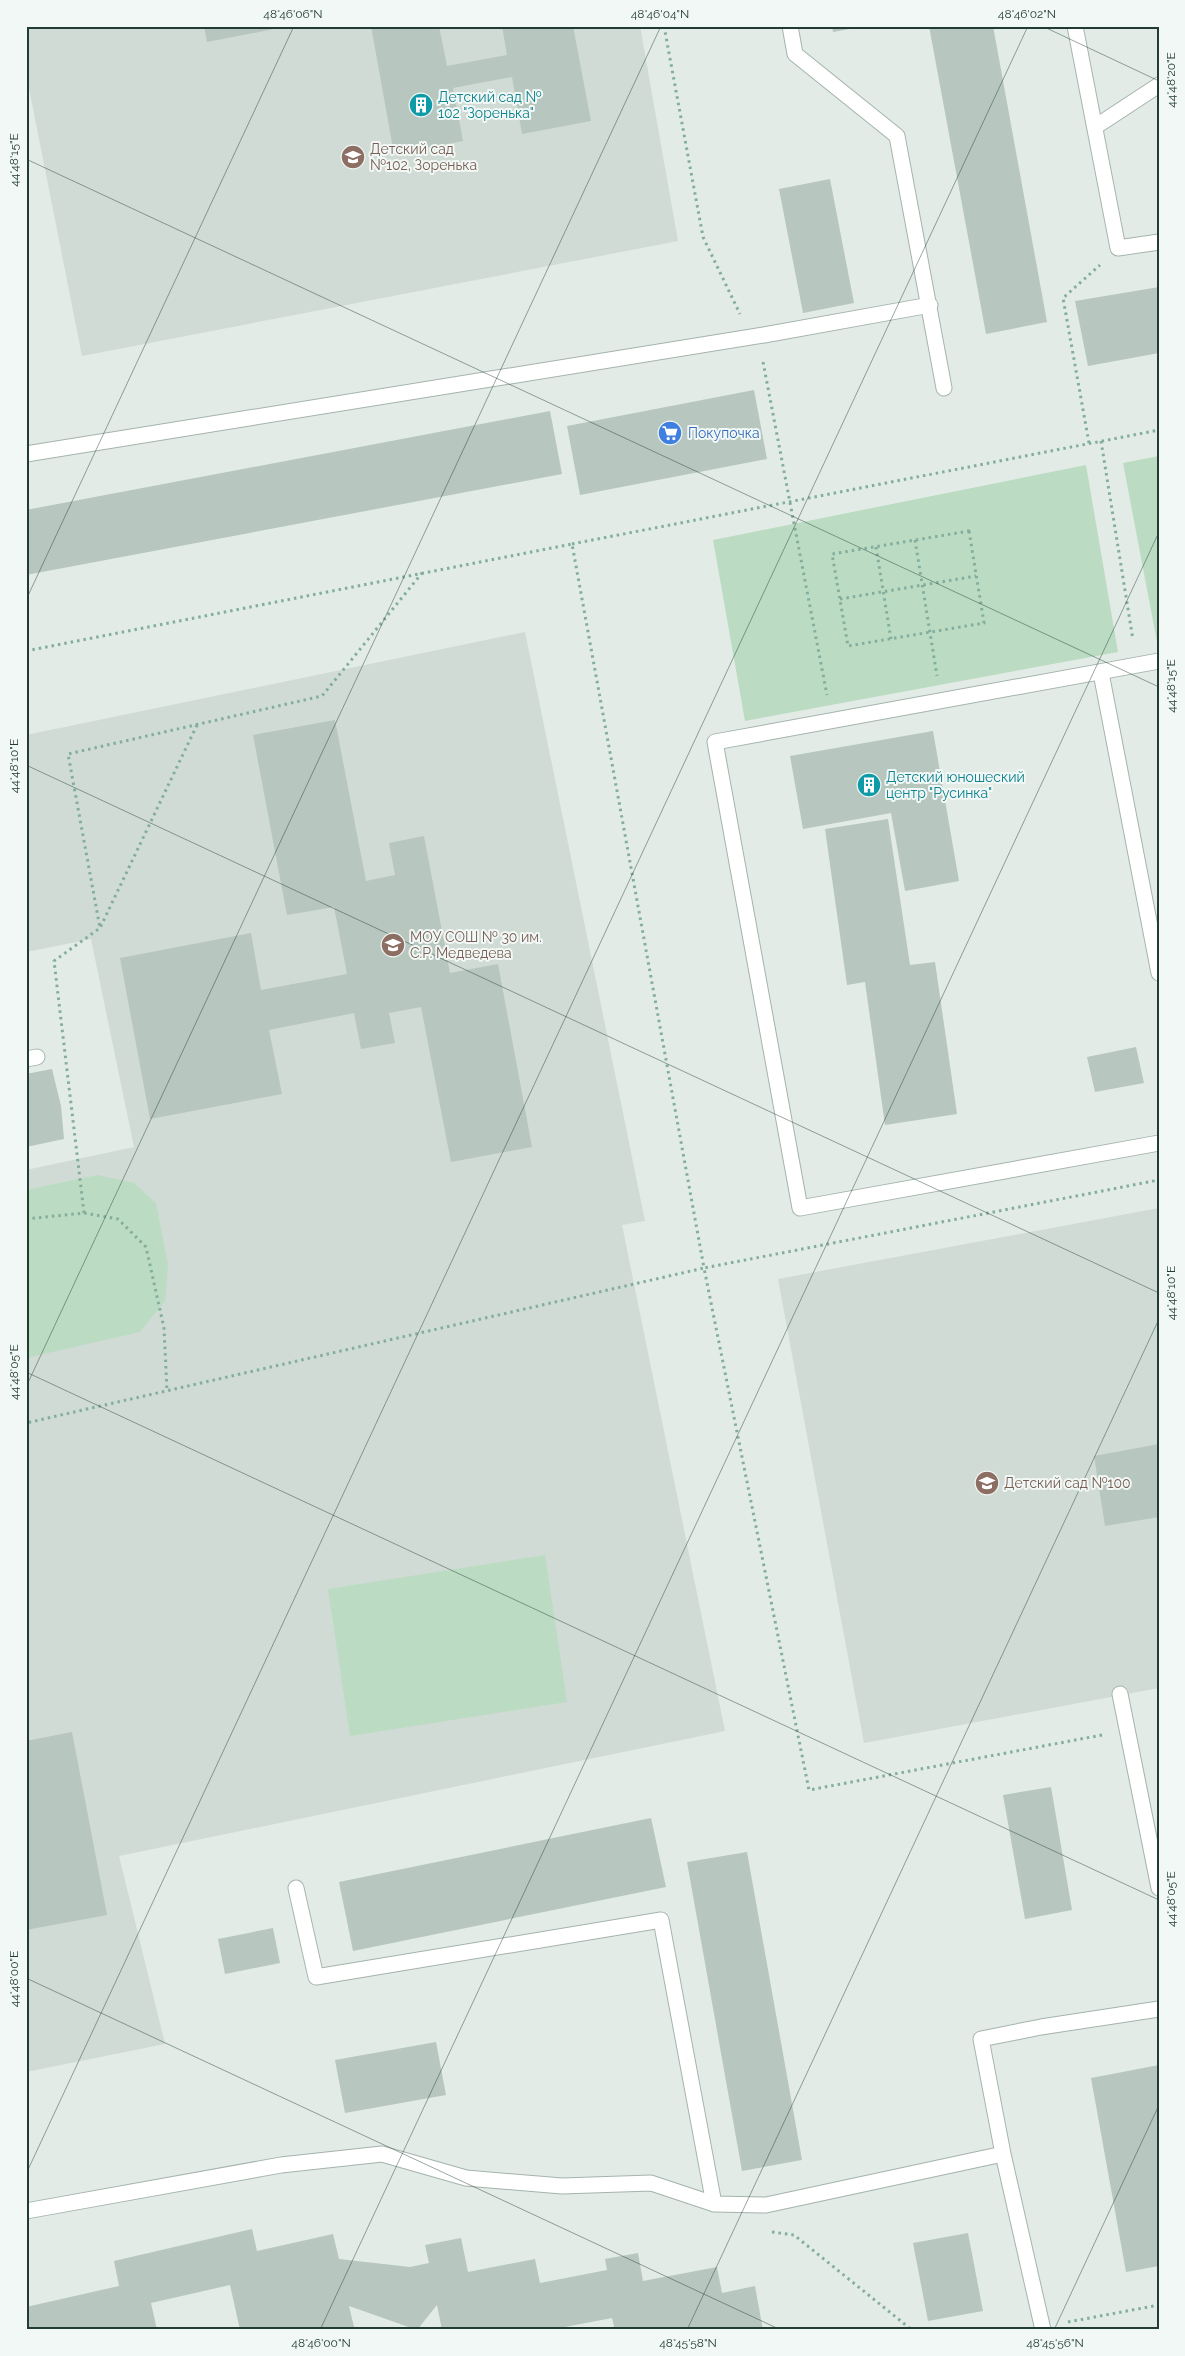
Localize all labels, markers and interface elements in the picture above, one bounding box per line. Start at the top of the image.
text: 48°46'06"N [263,7,323,21]
text: 48°46'04"N [631,7,689,21]
text: 48°46'02"N [998,7,1056,21]
text: 44°48'20"E [1164,52,1178,108]
place label: Детский сад № 102 "Зоренька" [438,89,542,121]
building icon: Детский сад № 102 "Зоренька" [408,92,434,118]
text: 44°48'15"E [7,133,21,187]
place label: Детский сад №102, Зоренька [370,141,477,173]
school or university icon: Детский сад №102, Зоренька [340,144,366,170]
supermarket icon: Покупочка [657,420,683,446]
place label: Покупочка [688,425,760,441]
text: 44°48'15"E [1164,659,1178,713]
text: 44°48'10"E [7,739,21,793]
place label: Детский юношеский центр "Русинка" [886,769,1025,801]
building icon: Детский юношеский центр "Русинка" [856,772,882,798]
place label: МОУ СОШ № 30 им. С.Р. Медведева [410,929,542,961]
school or university icon: МОУ СОШ № 30 им. С.Р. Медведева [380,932,406,958]
text: 44°48'10"E [1164,1266,1178,1320]
text: 44°48'05"E [7,1344,21,1400]
school or university icon: Детский сад №100 [974,1470,1000,1496]
place label: Детский сад №100 [1004,1475,1131,1491]
text: 44°48'05"E [1164,1871,1178,1927]
text: 44°48'00"E [7,1951,21,2007]
text: 48°46'00"N [291,2336,351,2350]
text: 48°45'58"N [659,2336,717,2350]
text: 48°45'56"N [1026,2336,1084,2350]

